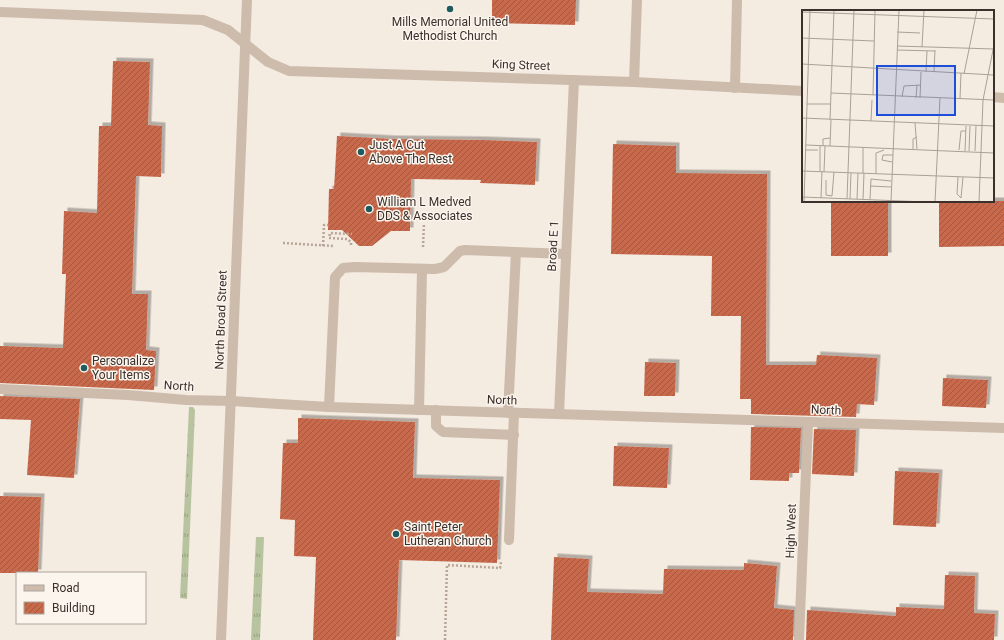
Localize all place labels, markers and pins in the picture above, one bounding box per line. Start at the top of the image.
marker: Mills Memorial United Methodist Church [445,4,455,14]
place label: Mills Memorial United Methodist Church [392,15,508,43]
place label: Just A Cut Above The Rest [369,138,452,166]
marker: Just A Cut Above The Rest [356,147,366,157]
place label: William L Medved DDS & Associates [377,195,473,223]
marker: William L Medved DDS & Associates [364,204,374,214]
place label: Personalize Your Items [92,354,154,382]
marker: Personalize Your Items [79,363,89,373]
place label: Saint Peter Lutheran Church [404,520,492,548]
marker: Saint Peter Lutheran Church [391,529,401,539]

